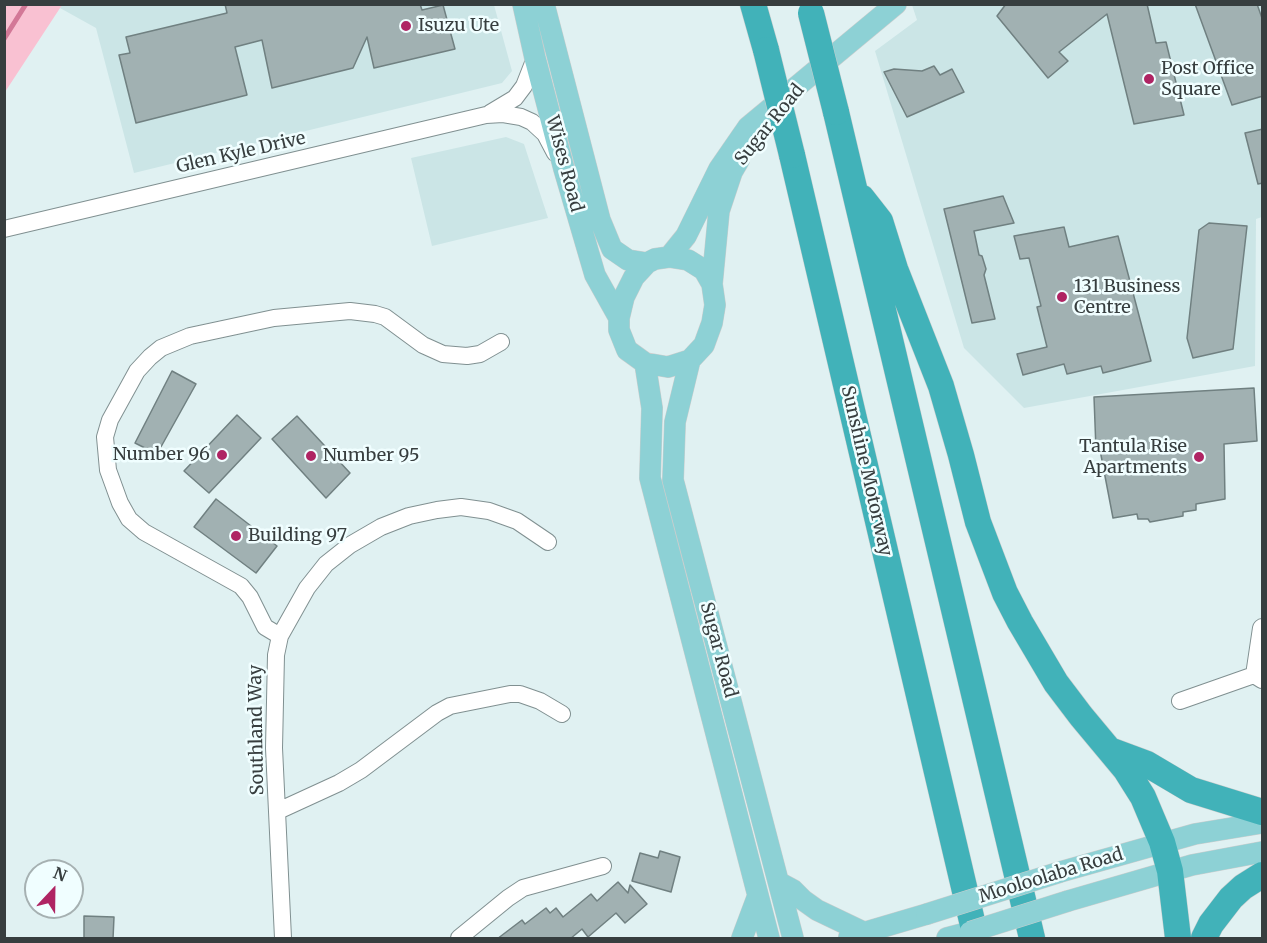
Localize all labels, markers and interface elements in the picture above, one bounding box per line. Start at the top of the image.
place label: Isuzu Ute [418,15,499,37]
marker: Isuzu Ute [399,19,413,33]
place label: Post Office Square [1161,58,1254,100]
marker: Post Office Square [1142,72,1156,86]
street label: Sugar Road [731,80,809,170]
street label: Wises Road [541,113,587,215]
street label: Glen Kyle Drive [174,128,308,178]
place label: 131 Business Centre [1074,276,1180,318]
marker: 131 Business Centre [1055,290,1069,304]
street label: Sunshine Motorway [836,384,896,558]
place label: Tantula Rise Apartments [1079,436,1187,478]
place label: Number 96 [113,444,210,466]
place label: Number 95 [323,445,419,467]
marker: Number 96 [215,448,229,462]
marker: Number 95 [304,449,318,463]
marker: Tantula Rise Apartments [1192,450,1206,464]
place label: Building 97 [248,525,347,547]
marker: Building 97 [229,529,243,543]
street label: Sugar Road [695,600,741,700]
street label: Southland Way [245,665,269,795]
street label: Mooloolaba Road [976,844,1126,908]
north arrow [24,859,84,919]
text: N [50,863,70,886]

